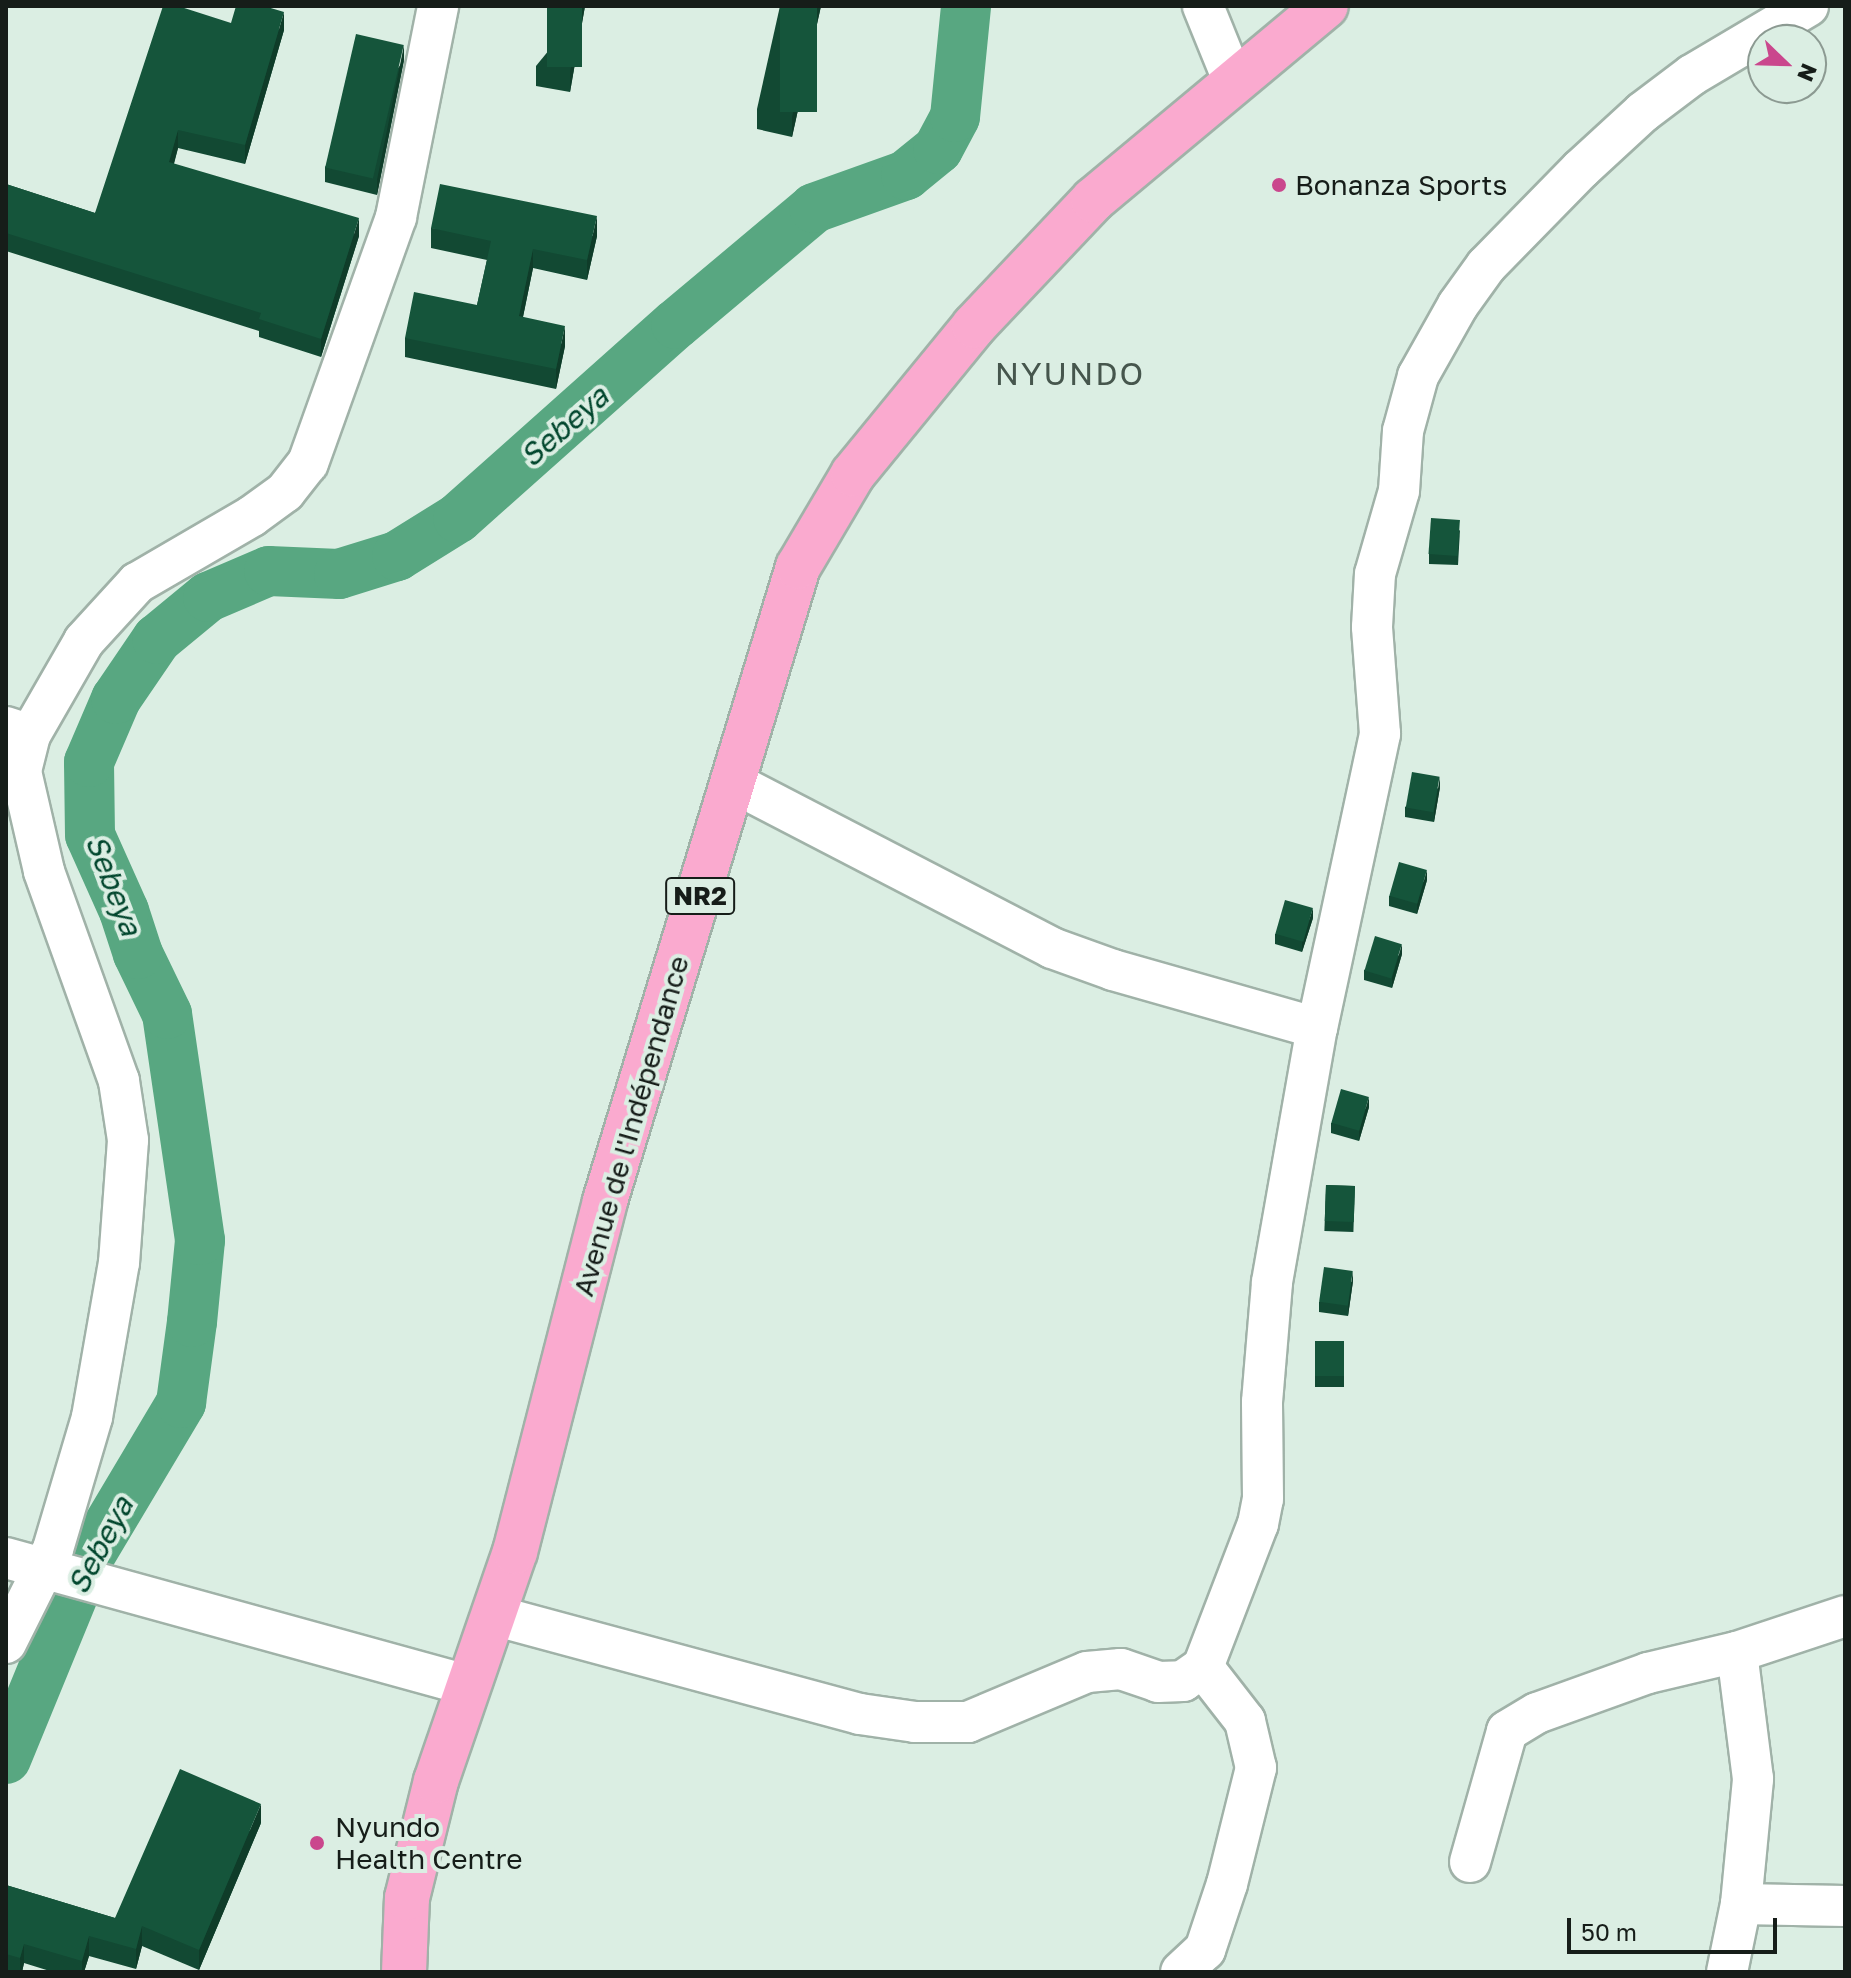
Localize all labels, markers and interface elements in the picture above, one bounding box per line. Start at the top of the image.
north arrow [1747,24,1827,104]
text: N [1792,60,1823,86]
place label: Bonanza Sports [1295,168,1507,202]
marker: Bonanza Sports [1270,176,1288,194]
district label: NYUNDO [995,354,1145,392]
water label: Sebeya [513,378,615,474]
water label: Sebeya [78,830,150,940]
road number: NR2 [664,874,736,918]
street label: Avenue de l'Indépendance [566,952,696,1300]
water label: Sebeya [60,1490,140,1600]
place label: Nyundo Health Centre [335,1810,522,1876]
marker: Nyundo Health Centre [306,1832,328,1854]
scale bar [1571,1902,1781,1952]
text: 50 m [1581,1917,1637,1946]

